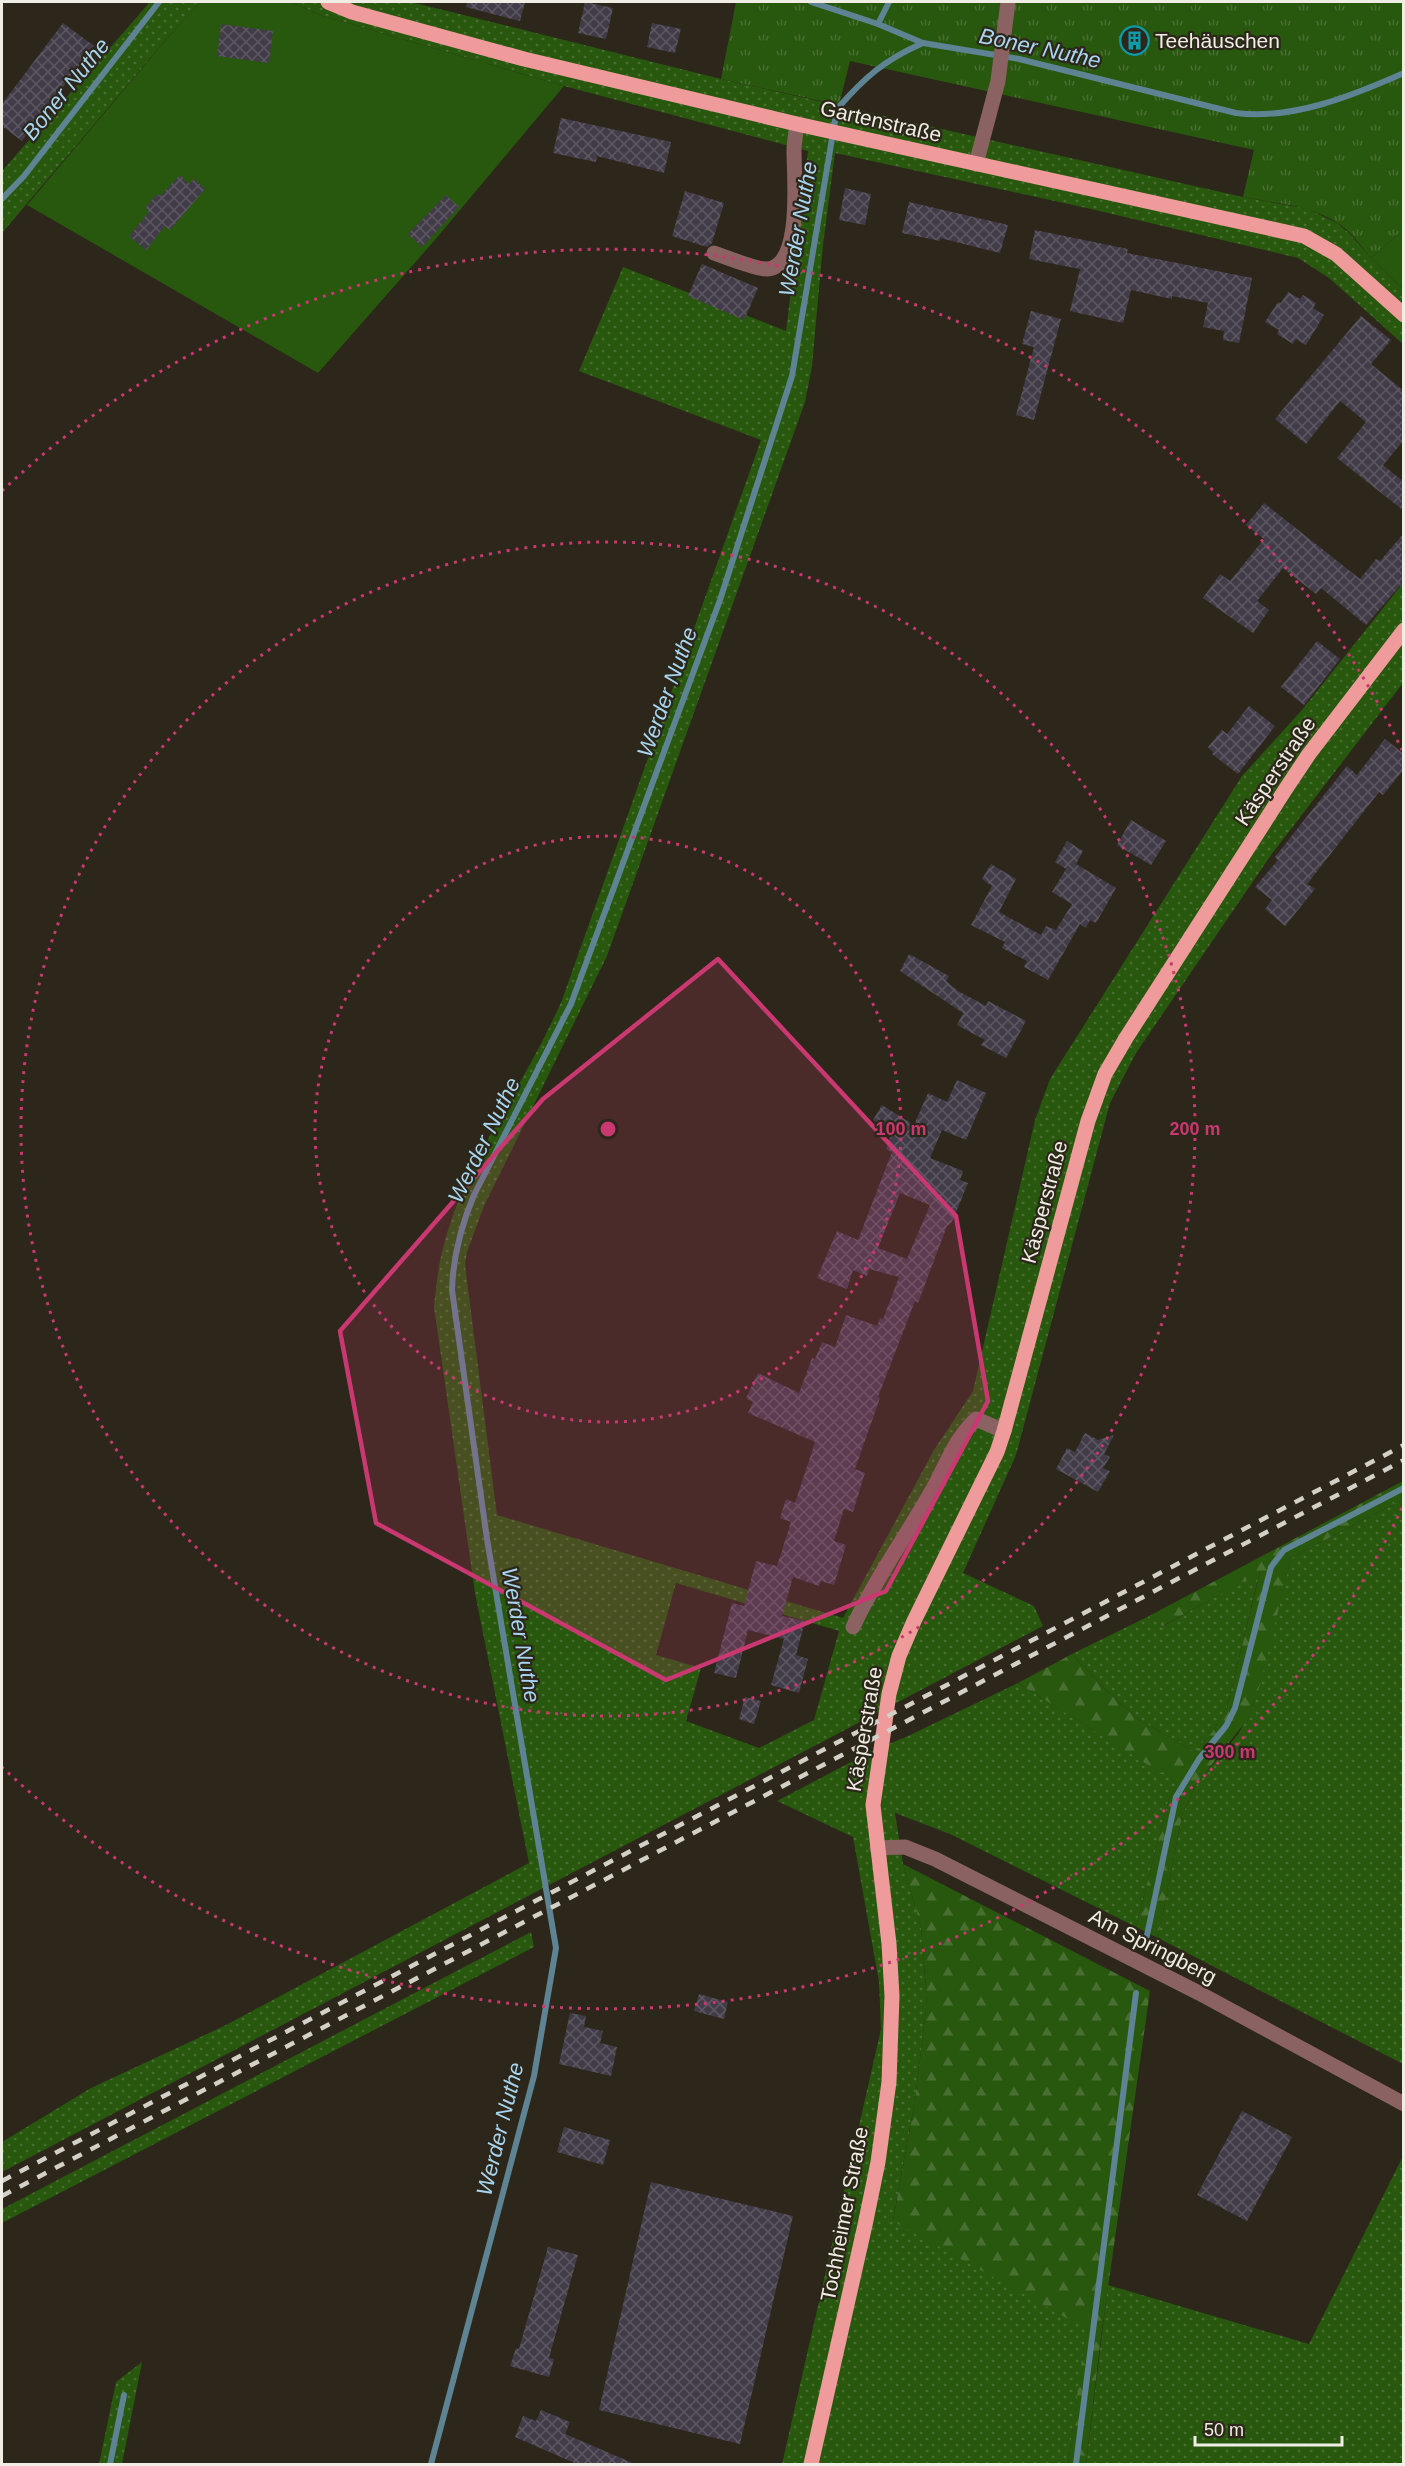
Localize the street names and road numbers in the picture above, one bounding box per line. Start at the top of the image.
street label: Gartenstraße [818,96,944,146]
street label: Käsperstraße [1230,712,1320,830]
street label: Käsperstraße [1017,1138,1071,1266]
street label: Käsperstraße [842,1665,886,1793]
street label: Am Springberg [1085,1904,1221,1988]
street label: Tochheimer Straße [816,2125,872,2303]

